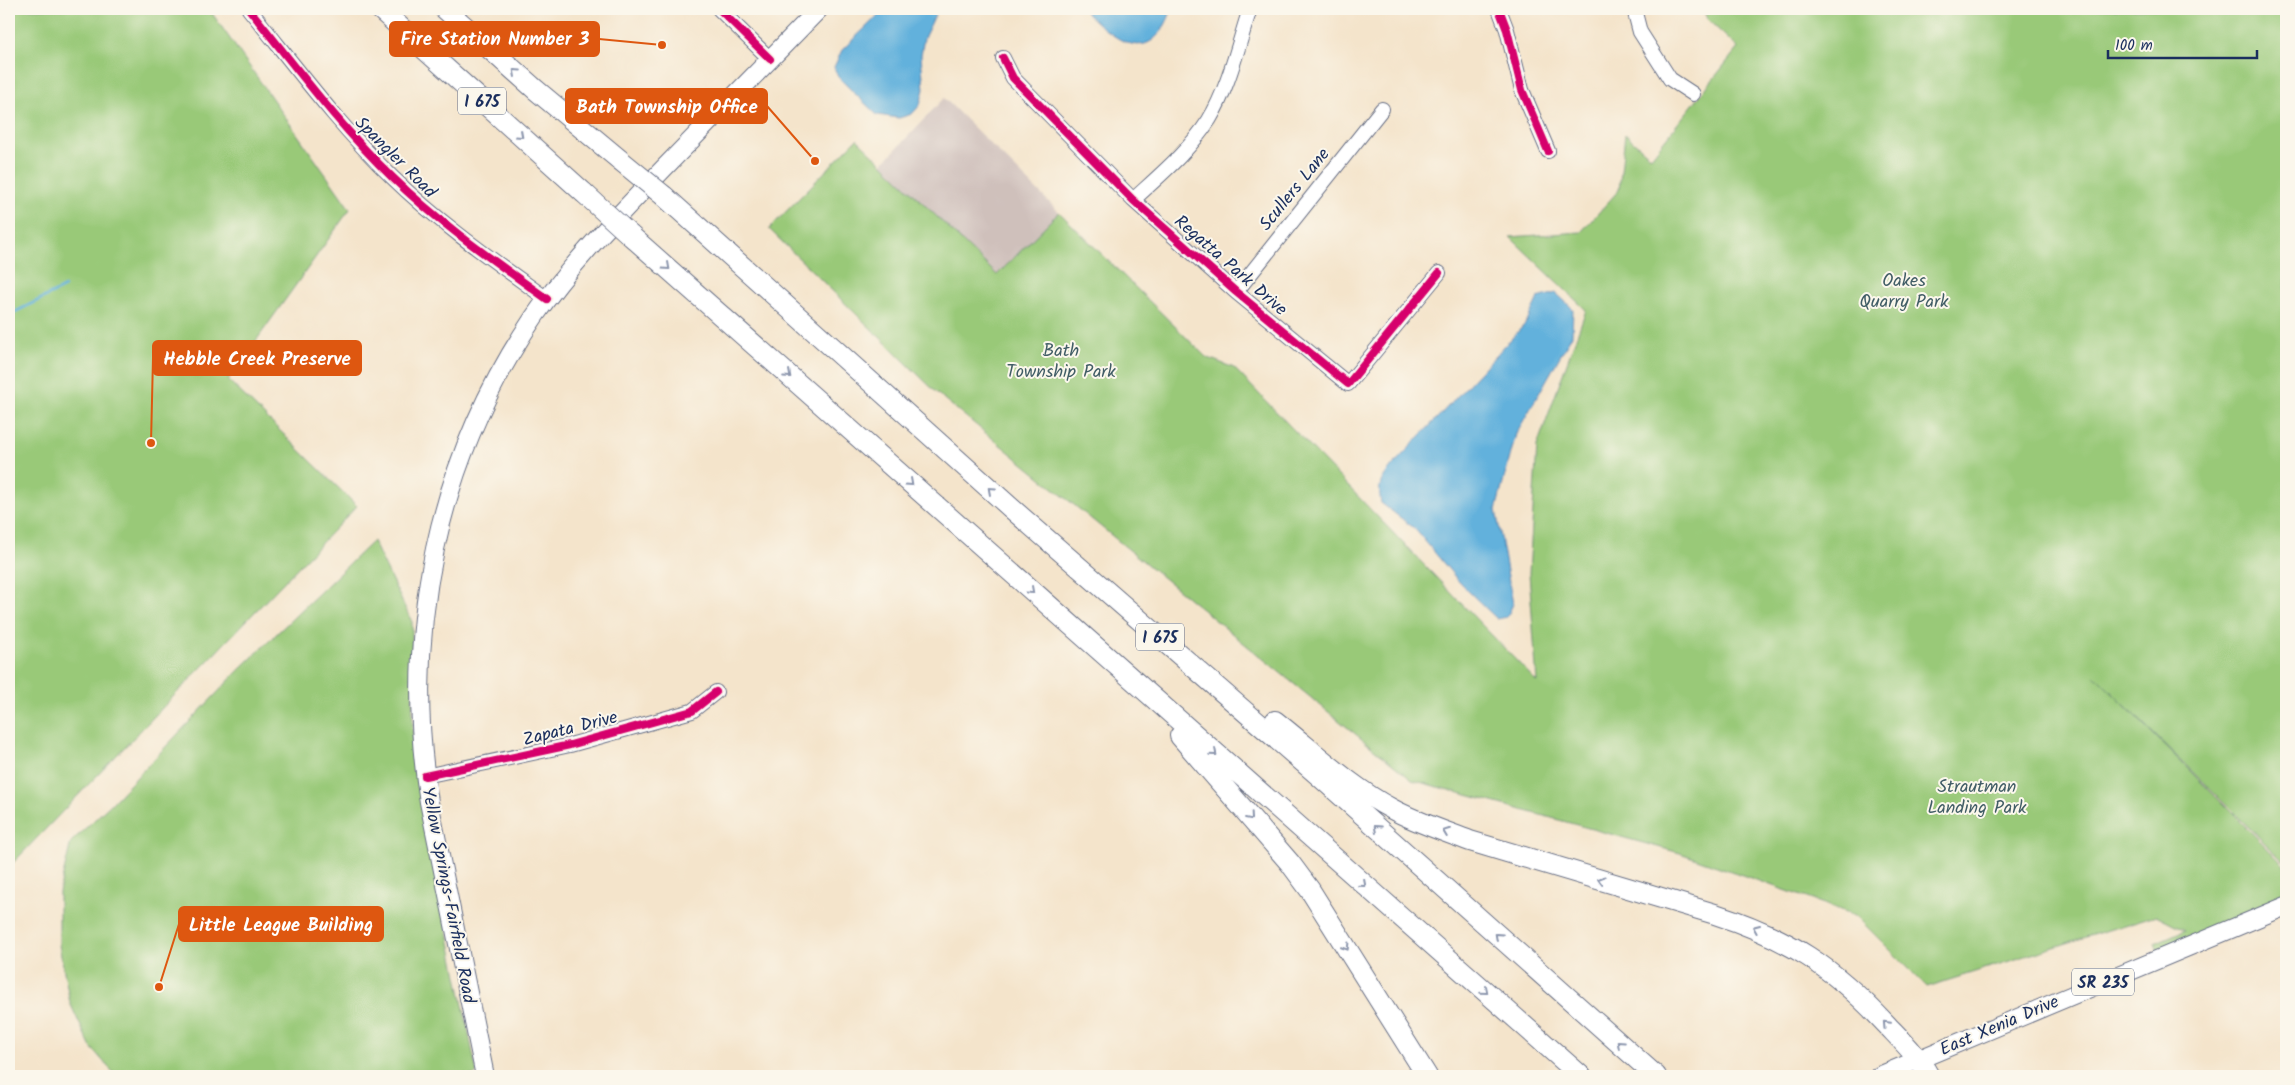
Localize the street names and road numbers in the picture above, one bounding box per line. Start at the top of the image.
road number: I 675 [458,88,506,114]
street label: Spangler Road [347,110,444,207]
street label: Scullers Lane [1252,142,1338,238]
street label: Regatta Park Drive [1167,208,1293,324]
road number: I 675 [1136,624,1184,650]
street label: Zapata Drive [520,704,621,755]
street label: Yellow Springs-Fairfield Road [412,785,483,1007]
road number: SR 235 [2072,969,2134,996]
street label: East Xenia Drive [1935,988,2064,1065]

